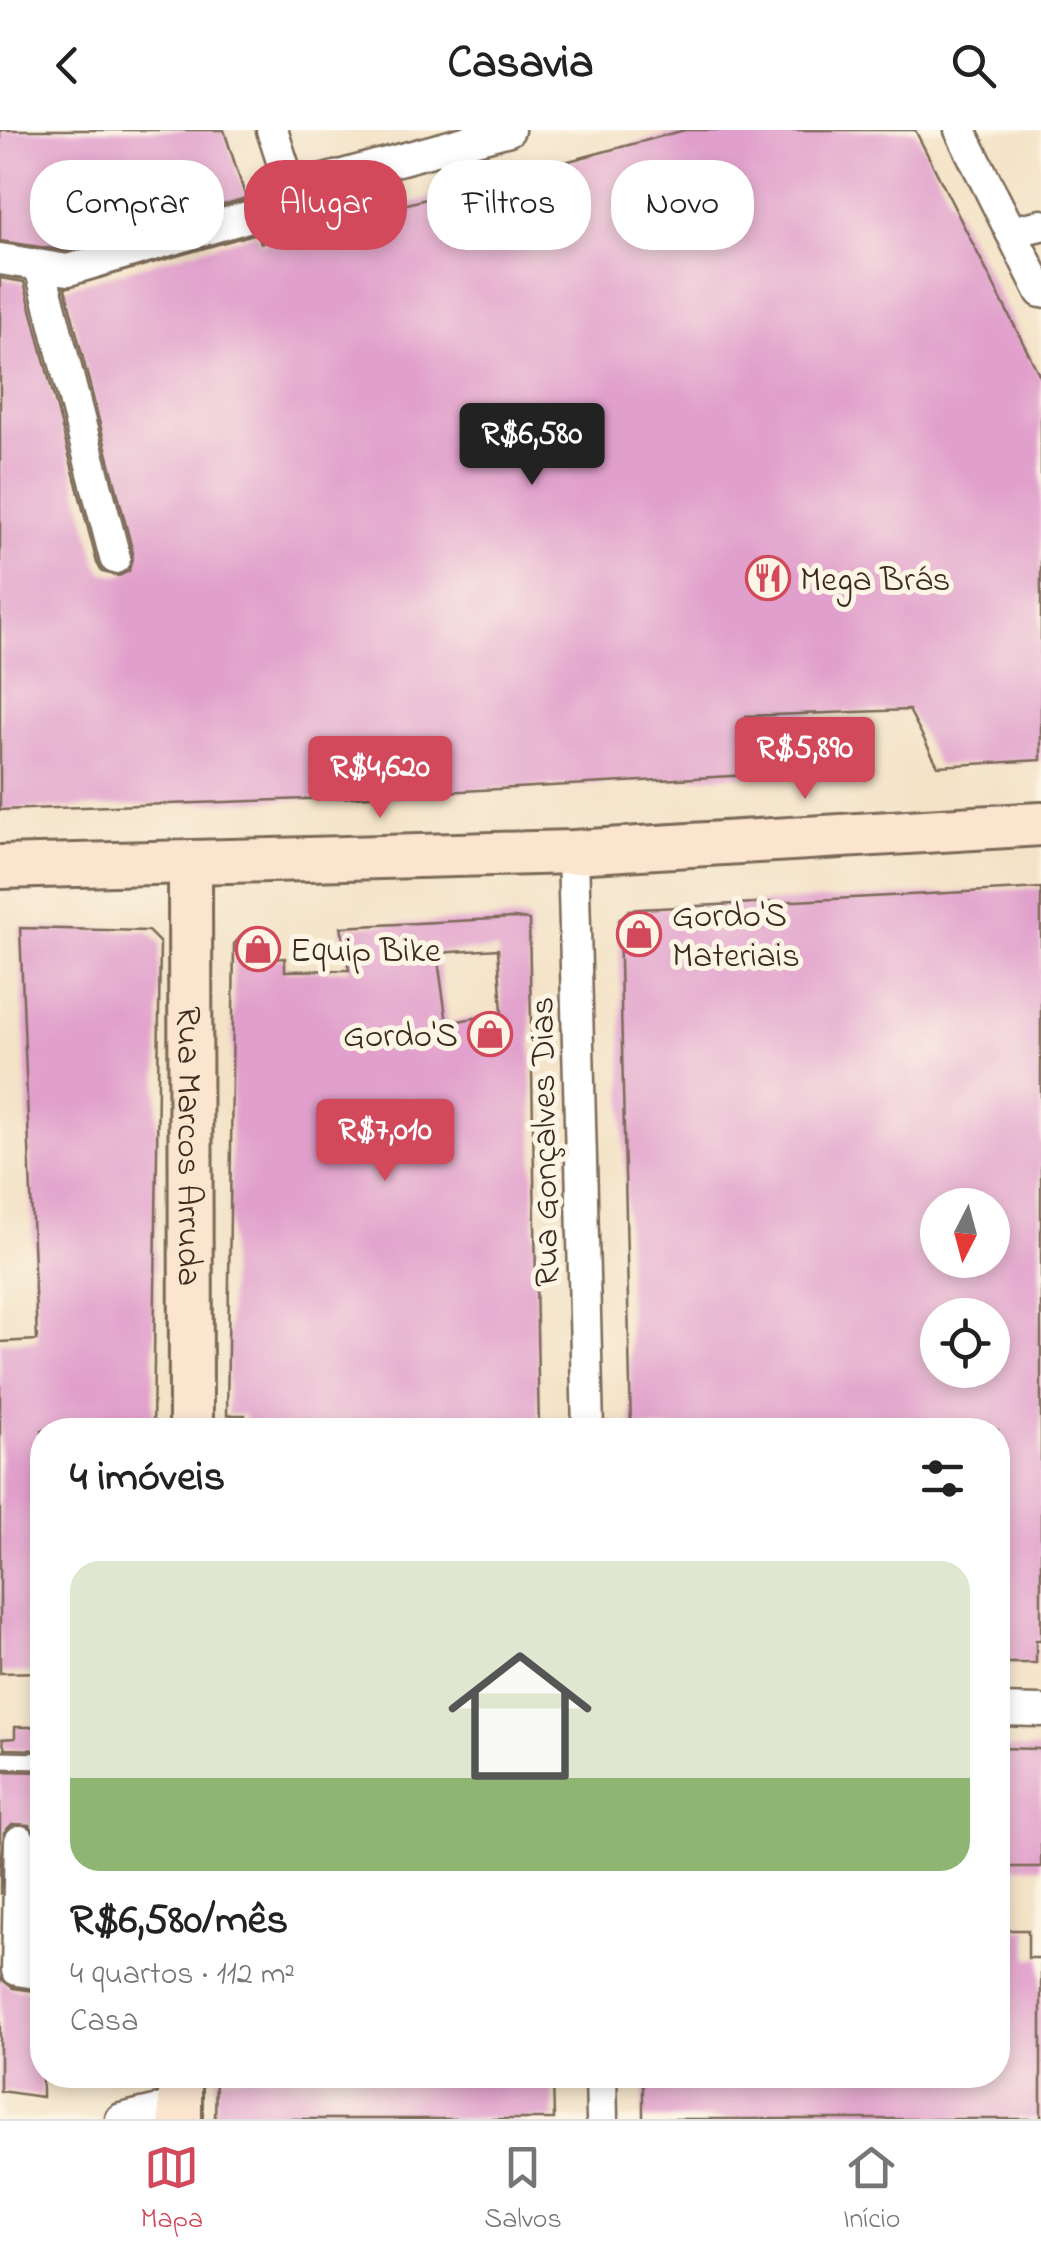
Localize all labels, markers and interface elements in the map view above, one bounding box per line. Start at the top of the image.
text: Casavia [448,32,593,98]
icon: back [40,38,95,93]
icon: search [946,38,1001,93]
chip: Comprar [30,160,224,250]
chip: Alugar [244,160,407,250]
chip: Filtros [427,160,591,250]
chip: Novo [611,160,754,250]
pin: R$6,580 [440,403,624,488]
text: R$6,580 [482,412,582,459]
restaurant icon: Mega Brás [745,555,791,601]
place label: Mega Brás [800,556,950,607]
pin: R$5,890 [713,717,897,802]
text: R$5,890 [757,726,853,773]
pin: R$4,620 [288,736,472,821]
text: R$4,620 [330,745,430,792]
place label: Gordo'S Materiais [672,892,800,983]
shop icon: Gordo'S Materiais [616,911,662,957]
shop icon: Equip Bike [235,926,281,972]
place label: Equip Bike [290,927,441,978]
street label: Rua Gonçalves Dias [518,996,575,1287]
street label: Rua Marcos Arruda [161,1006,213,1286]
shop icon: Gordo'S [467,1011,513,1057]
place label: Gordo'S [343,1012,458,1063]
pin: R$7,010 [293,1099,477,1184]
text: R$7,010 [338,1108,432,1155]
north arrow [920,1188,1010,1278]
map controls [920,1188,1010,1388]
button: locate [920,1298,1010,1388]
text: 4 imóveis [70,1448,225,1509]
icon: filters [915,1451,970,1506]
icon: home [430,1626,610,1806]
text: R$6,580/mês [70,1891,288,1952]
text: 4 quartos · 112 m² [70,1952,295,1999]
text: Casa [70,1999,138,2046]
tab: Mapa [141,2140,203,2241]
tab: Salvos [484,2140,562,2241]
tab: Início [843,2140,900,2241]

